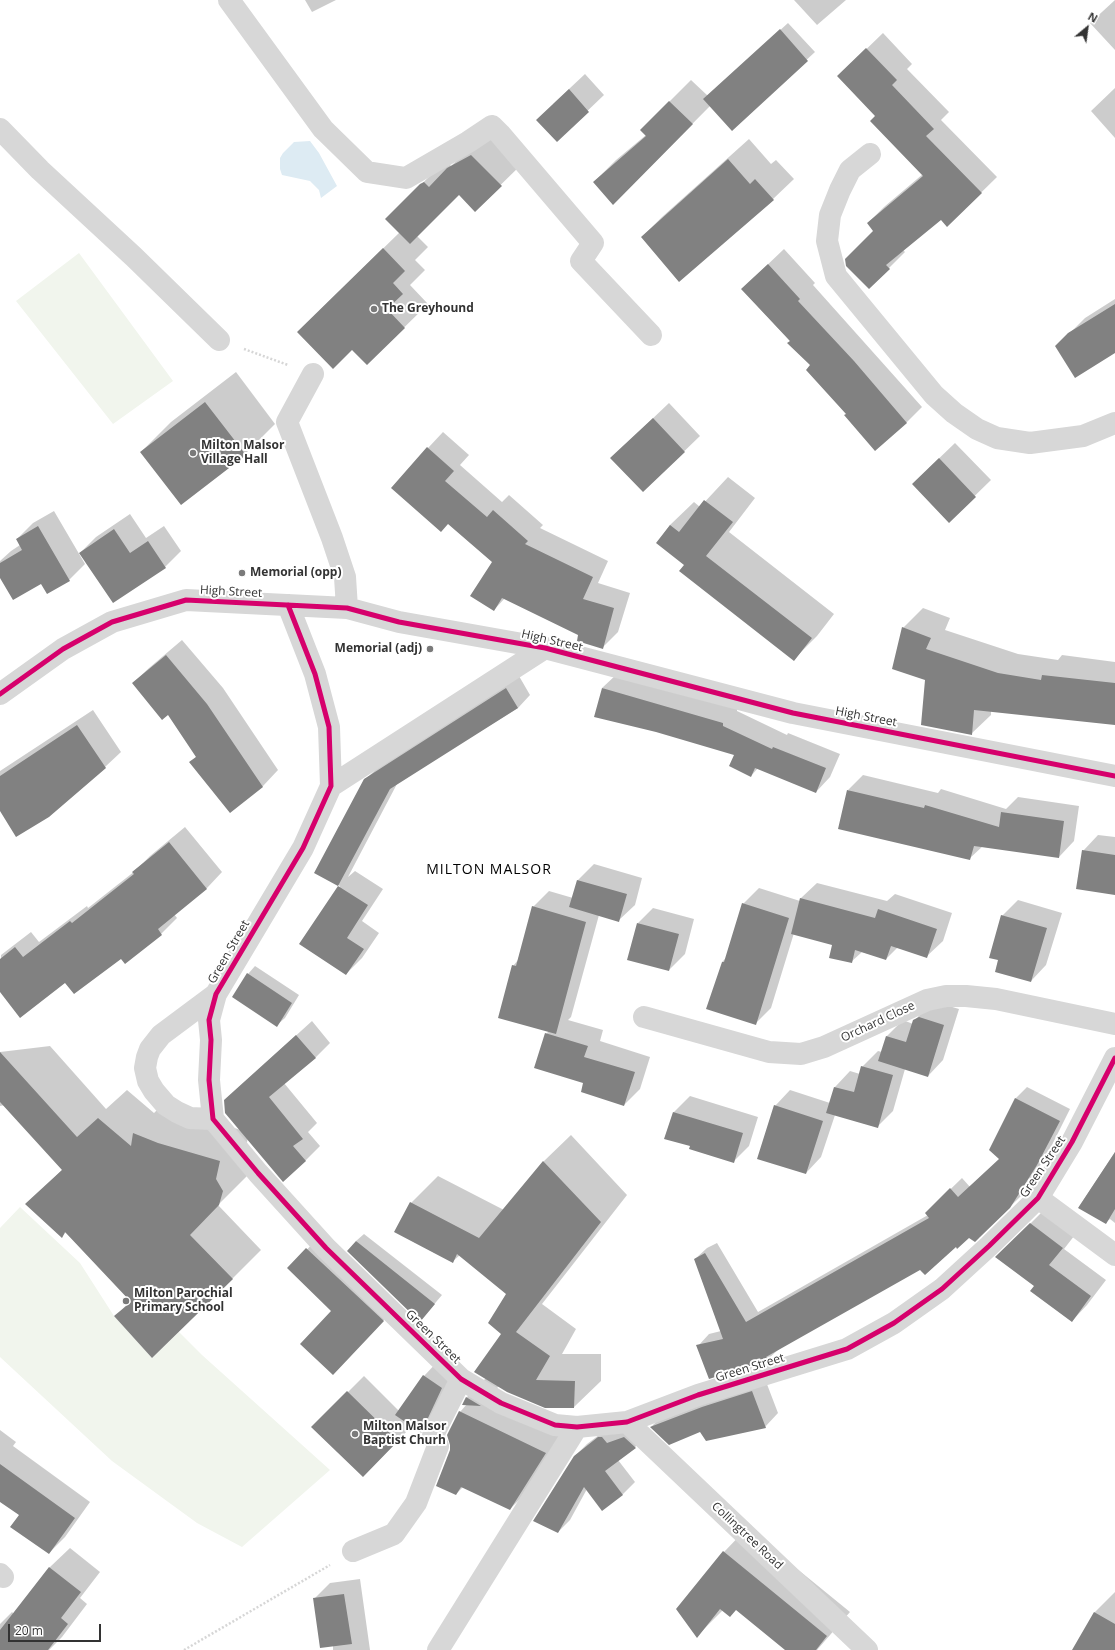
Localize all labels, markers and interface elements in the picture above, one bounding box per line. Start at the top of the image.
north arrow [1067,8,1107,48]
text: N [1086,8,1101,26]
place label: The Greyhound [382,302,474,316]
marker: The Greyhound [369,304,379,314]
place label: Milton Malsor Village Hall [201,439,284,467]
marker: Milton Malsor Village Hall [188,448,198,458]
place label: Memorial (opp) [250,566,342,580]
marker: Memorial (opp) [237,568,247,578]
street label: High Street [199,583,263,601]
street label: High Street [520,627,584,655]
place label: Memorial (adj) [335,642,422,656]
marker: Memorial (adj) [425,644,435,654]
street label: High Street [834,704,898,730]
district label: MILTON MALSOR [426,862,552,878]
street label: Green Street [205,918,253,986]
street label: Orchard Close [839,999,917,1045]
street label: Green Street [1017,1134,1069,1200]
place label: Milton Parochial Primary School [134,1287,233,1315]
marker: Milton Parochial Primary School [121,1296,131,1306]
street label: Green Street [402,1307,464,1367]
street label: Green Street [714,1351,786,1385]
place label: Milton Malsor Baptist Churh [363,1420,446,1448]
marker: Milton Malsor Baptist Churh [350,1429,360,1439]
street label: Collingtree Road [708,1499,786,1573]
scale bar [10,1616,103,1642]
text: 20 m [15,1622,43,1639]

